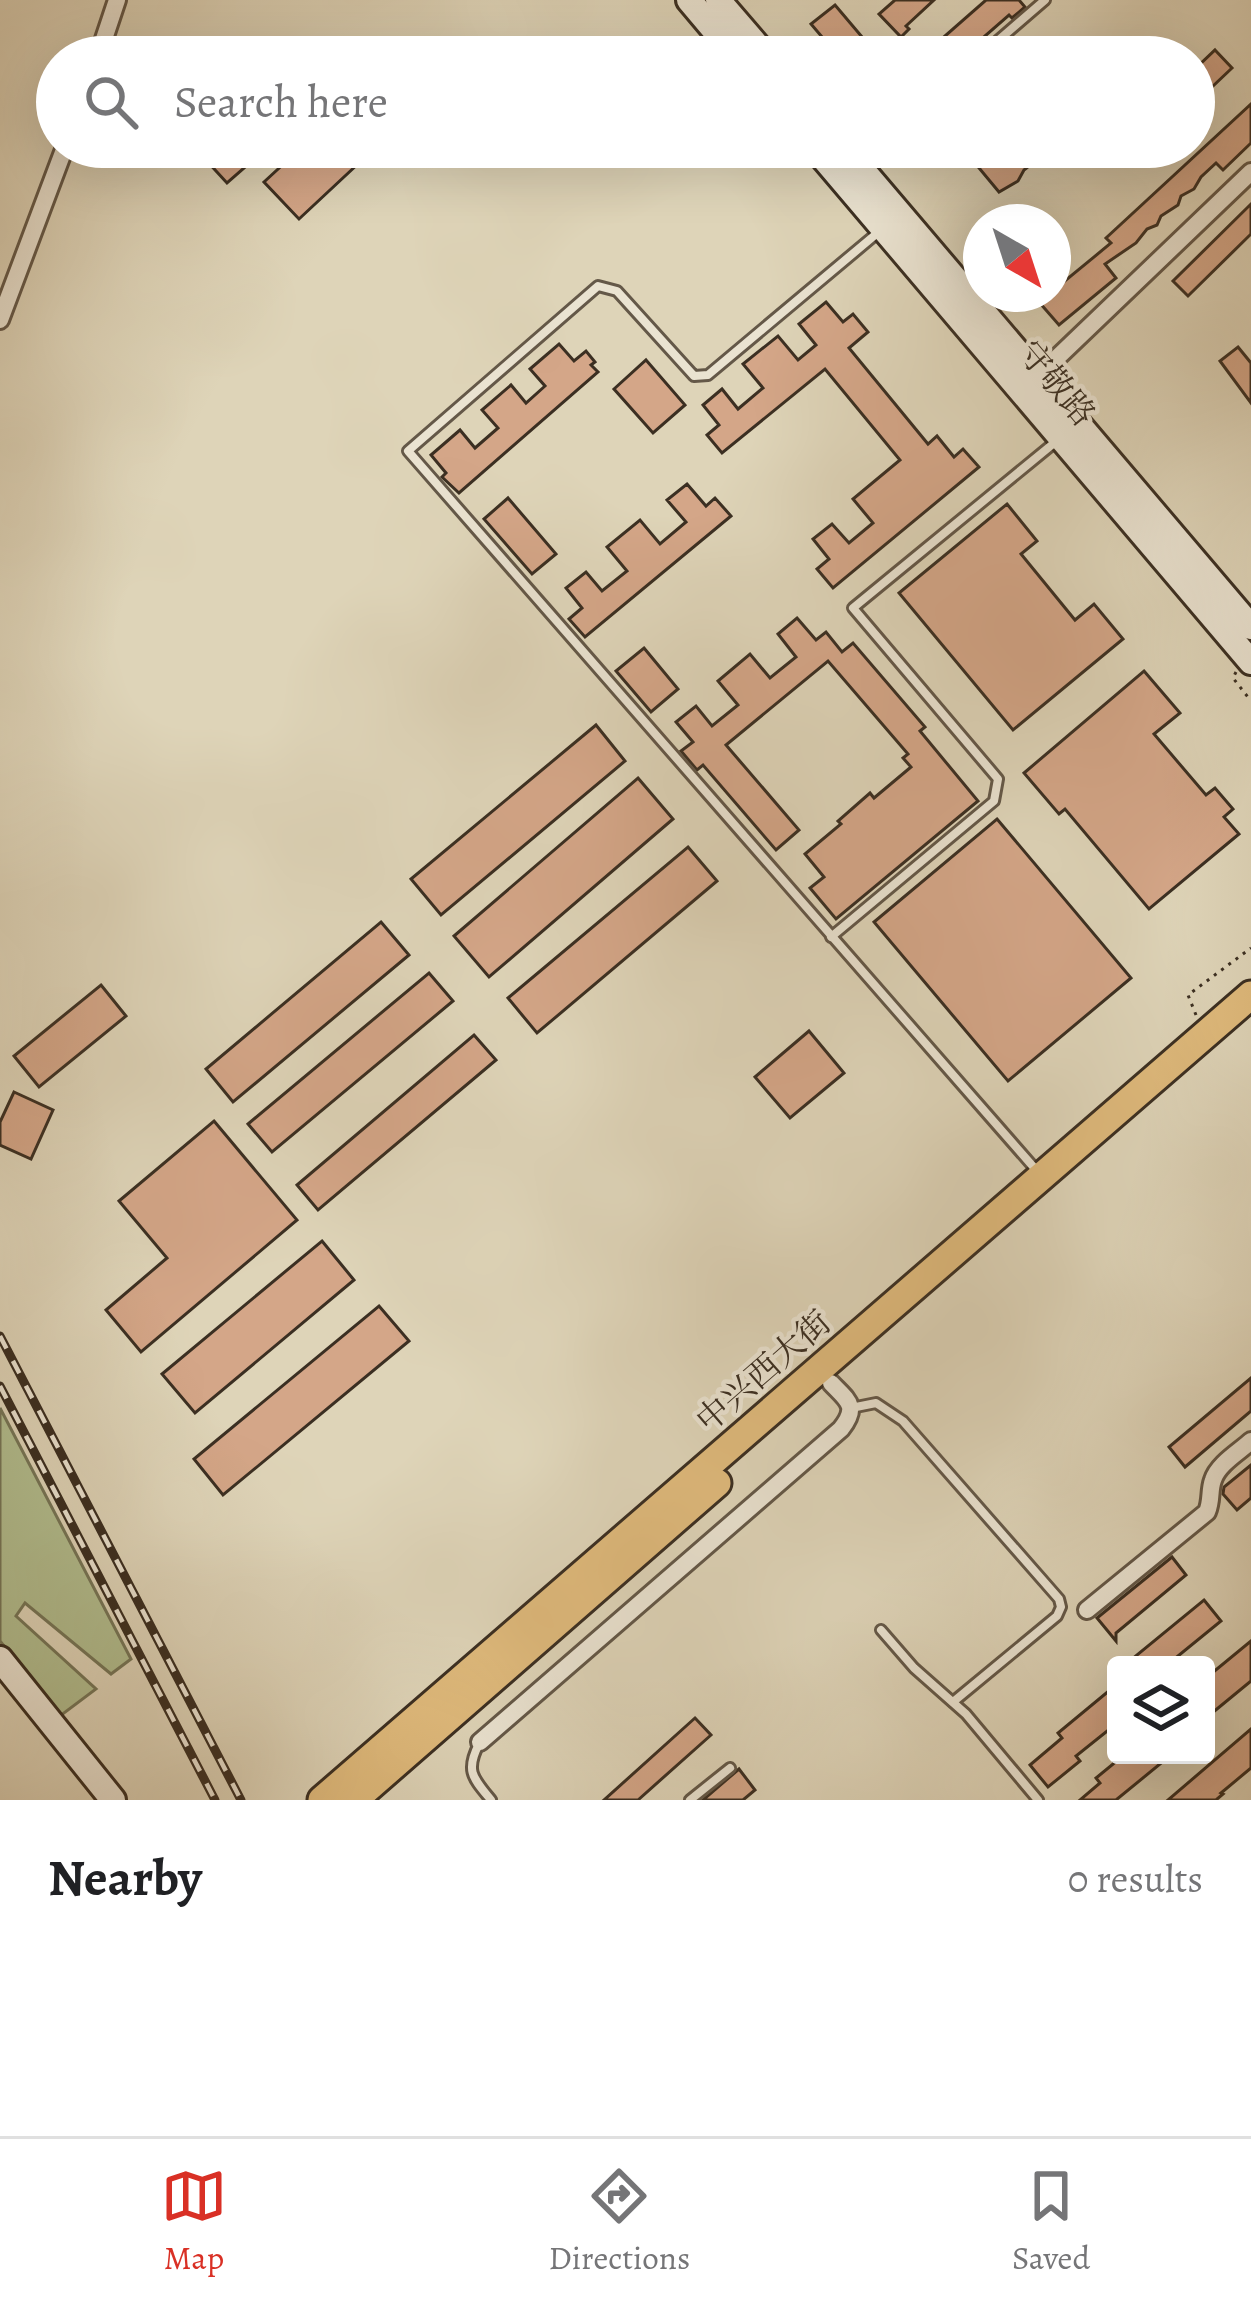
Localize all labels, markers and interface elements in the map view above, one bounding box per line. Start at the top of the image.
search box [36,36,1215,168]
icon: search [78,69,144,135]
text: Search here [174,71,388,133]
north arrow [963,204,1071,312]
street label: 守敬路 [1008,331,1106,435]
street label: 中兴西大街 [686,1300,840,1442]
map controls [1107,1656,1215,1764]
button: layers [1107,1656,1215,1764]
text: Nearby [48,1843,202,1913]
text: 0 results [1068,1852,1203,1905]
tab: Map [161,2163,227,2280]
tab: Directions [549,2163,690,2280]
tab: Saved [1012,2163,1090,2280]

